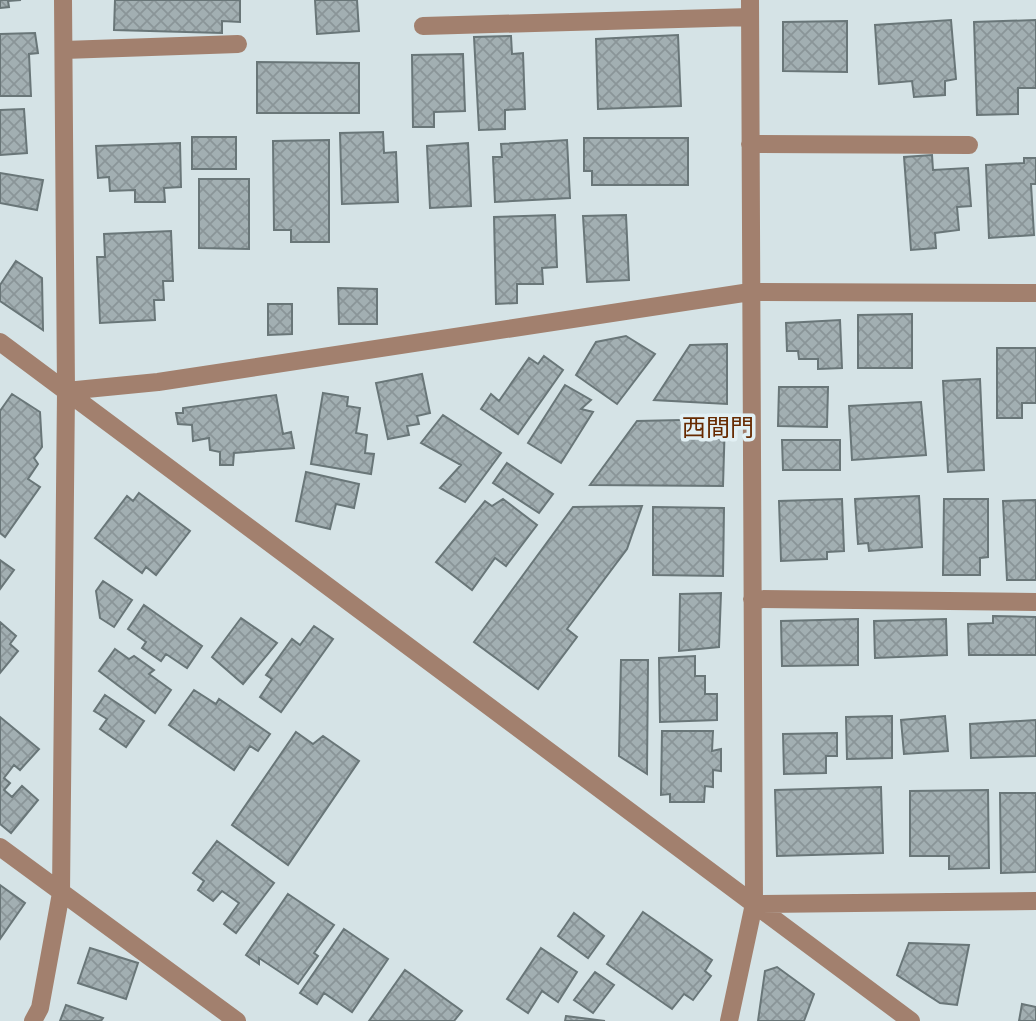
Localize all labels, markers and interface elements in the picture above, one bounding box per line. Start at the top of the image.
district label: 西間門 [682,414,754,441]

